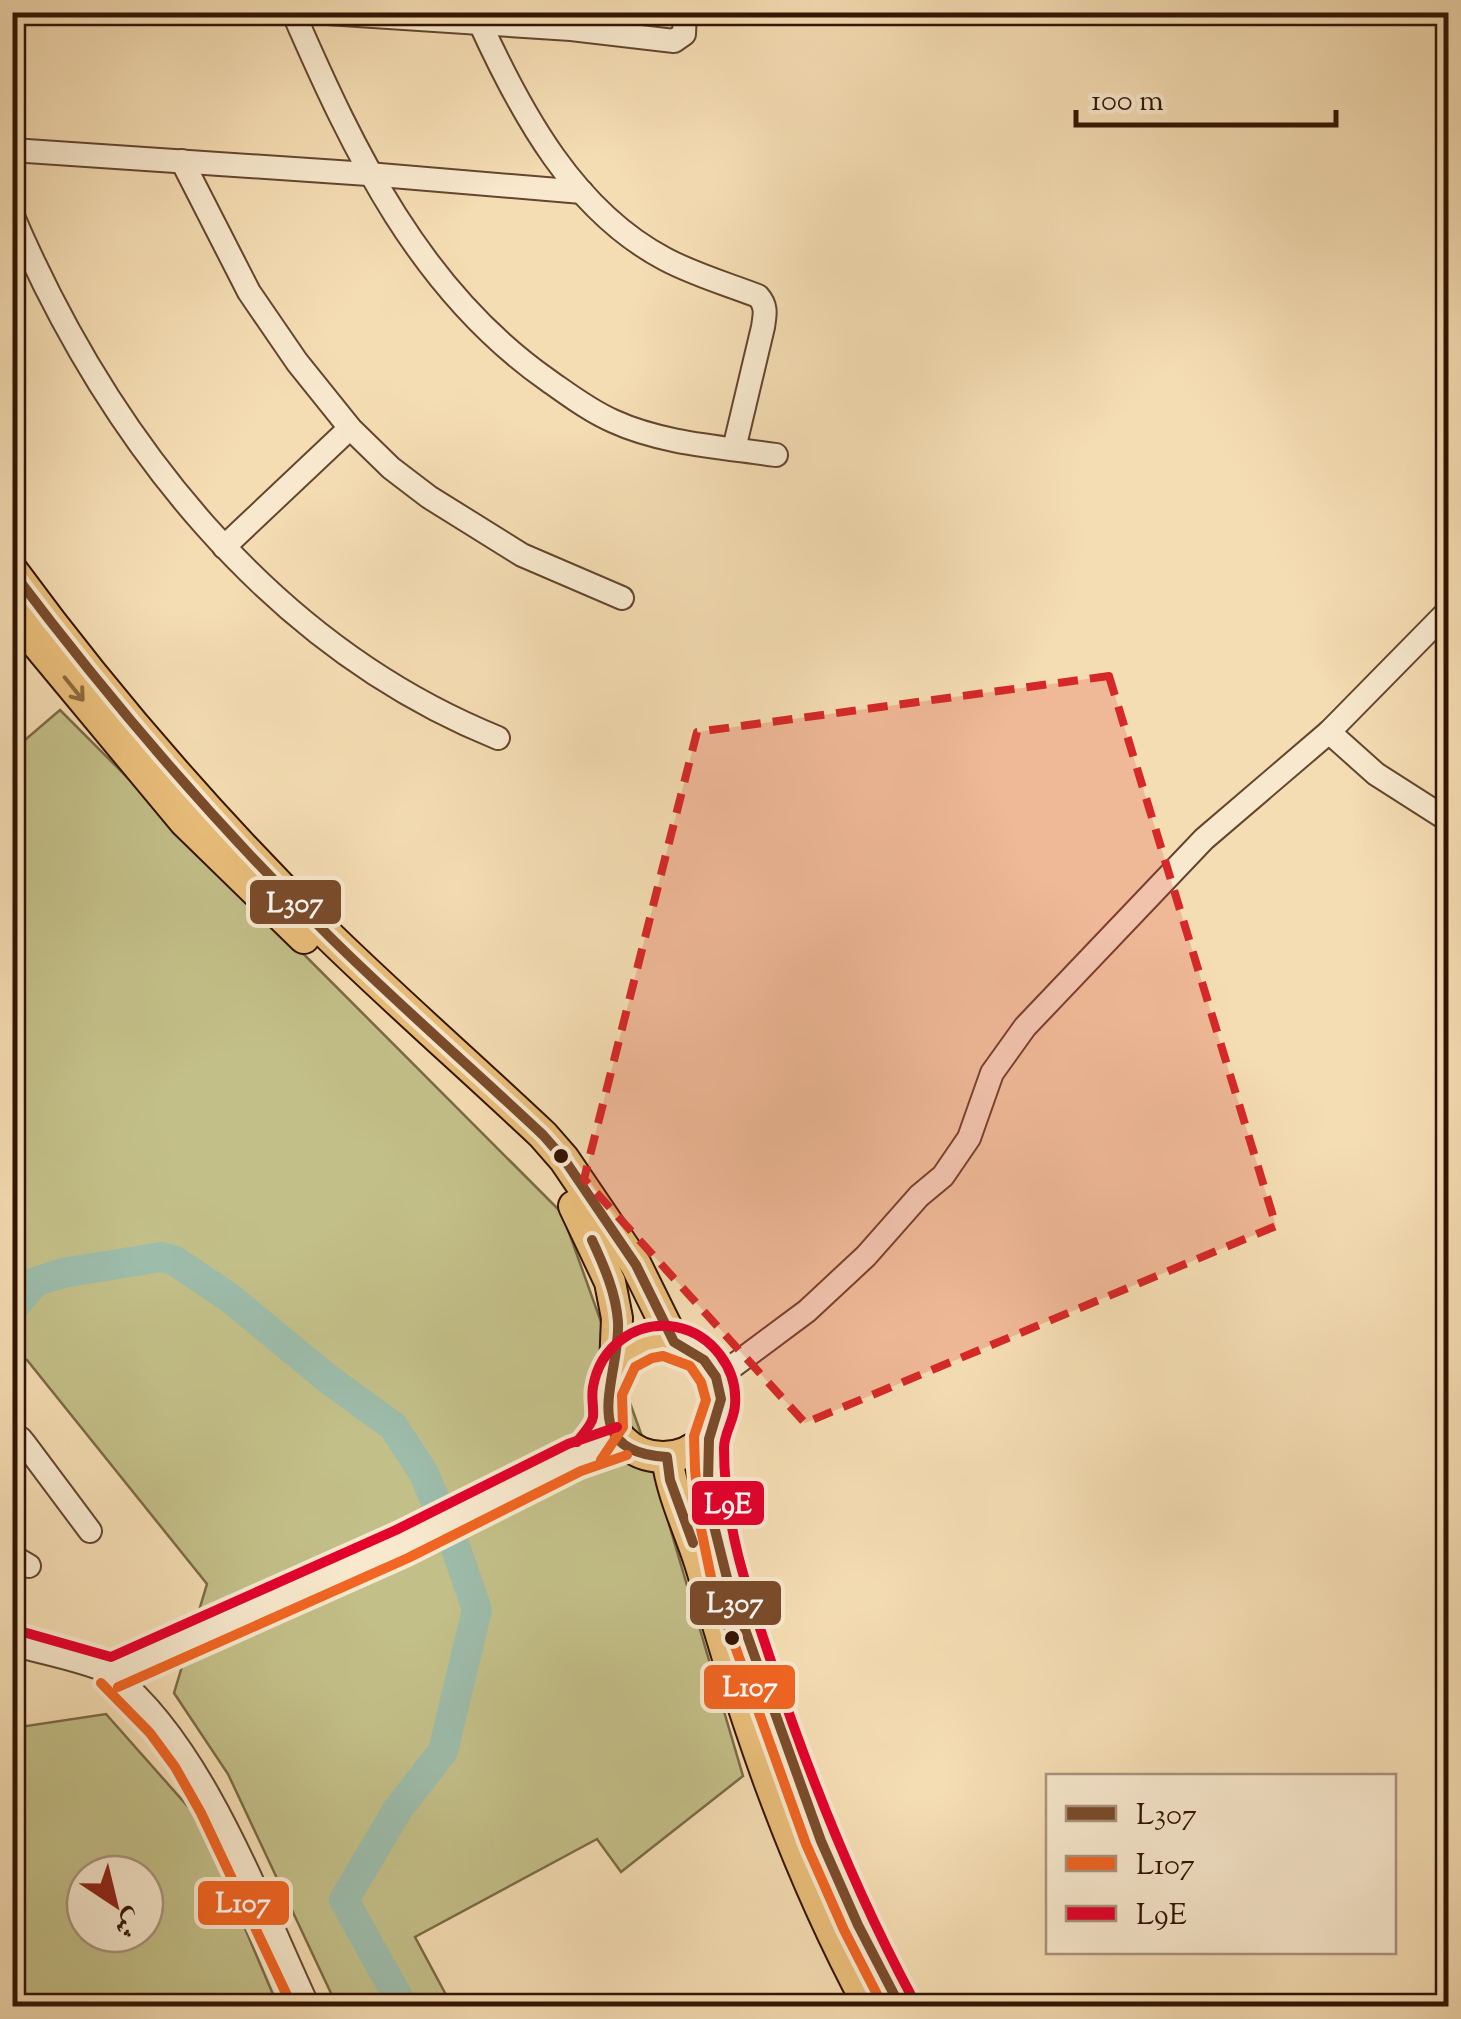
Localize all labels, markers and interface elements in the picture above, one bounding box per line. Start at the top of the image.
scale bar [1076,65,1336,127]
text: 100 m [1091,81,1164,124]
one-way arrow [63,676,85,702]
line badge: L307 [248,878,343,926]
text: L307 [267,885,323,925]
unlabelled marker [551,1146,571,1166]
line badge: L9E [690,1479,766,1527]
text: L9E [704,1486,752,1526]
line badge: L307 [688,1579,783,1627]
text: L307 [707,1585,763,1625]
unlabelled marker [722,1628,742,1648]
line badge: L107 [702,1663,797,1711]
text: L107 [723,1669,777,1709]
legend [1046,1774,1396,1954]
text: L307 [1136,1795,1197,1838]
text: L107 [1136,1845,1195,1888]
north arrow [65,1854,165,1954]
line badge: L107 [196,1879,291,1927]
text: L107 [216,1885,270,1925]
text: L9E [1136,1895,1187,1938]
text: ش [105,1898,150,1946]

